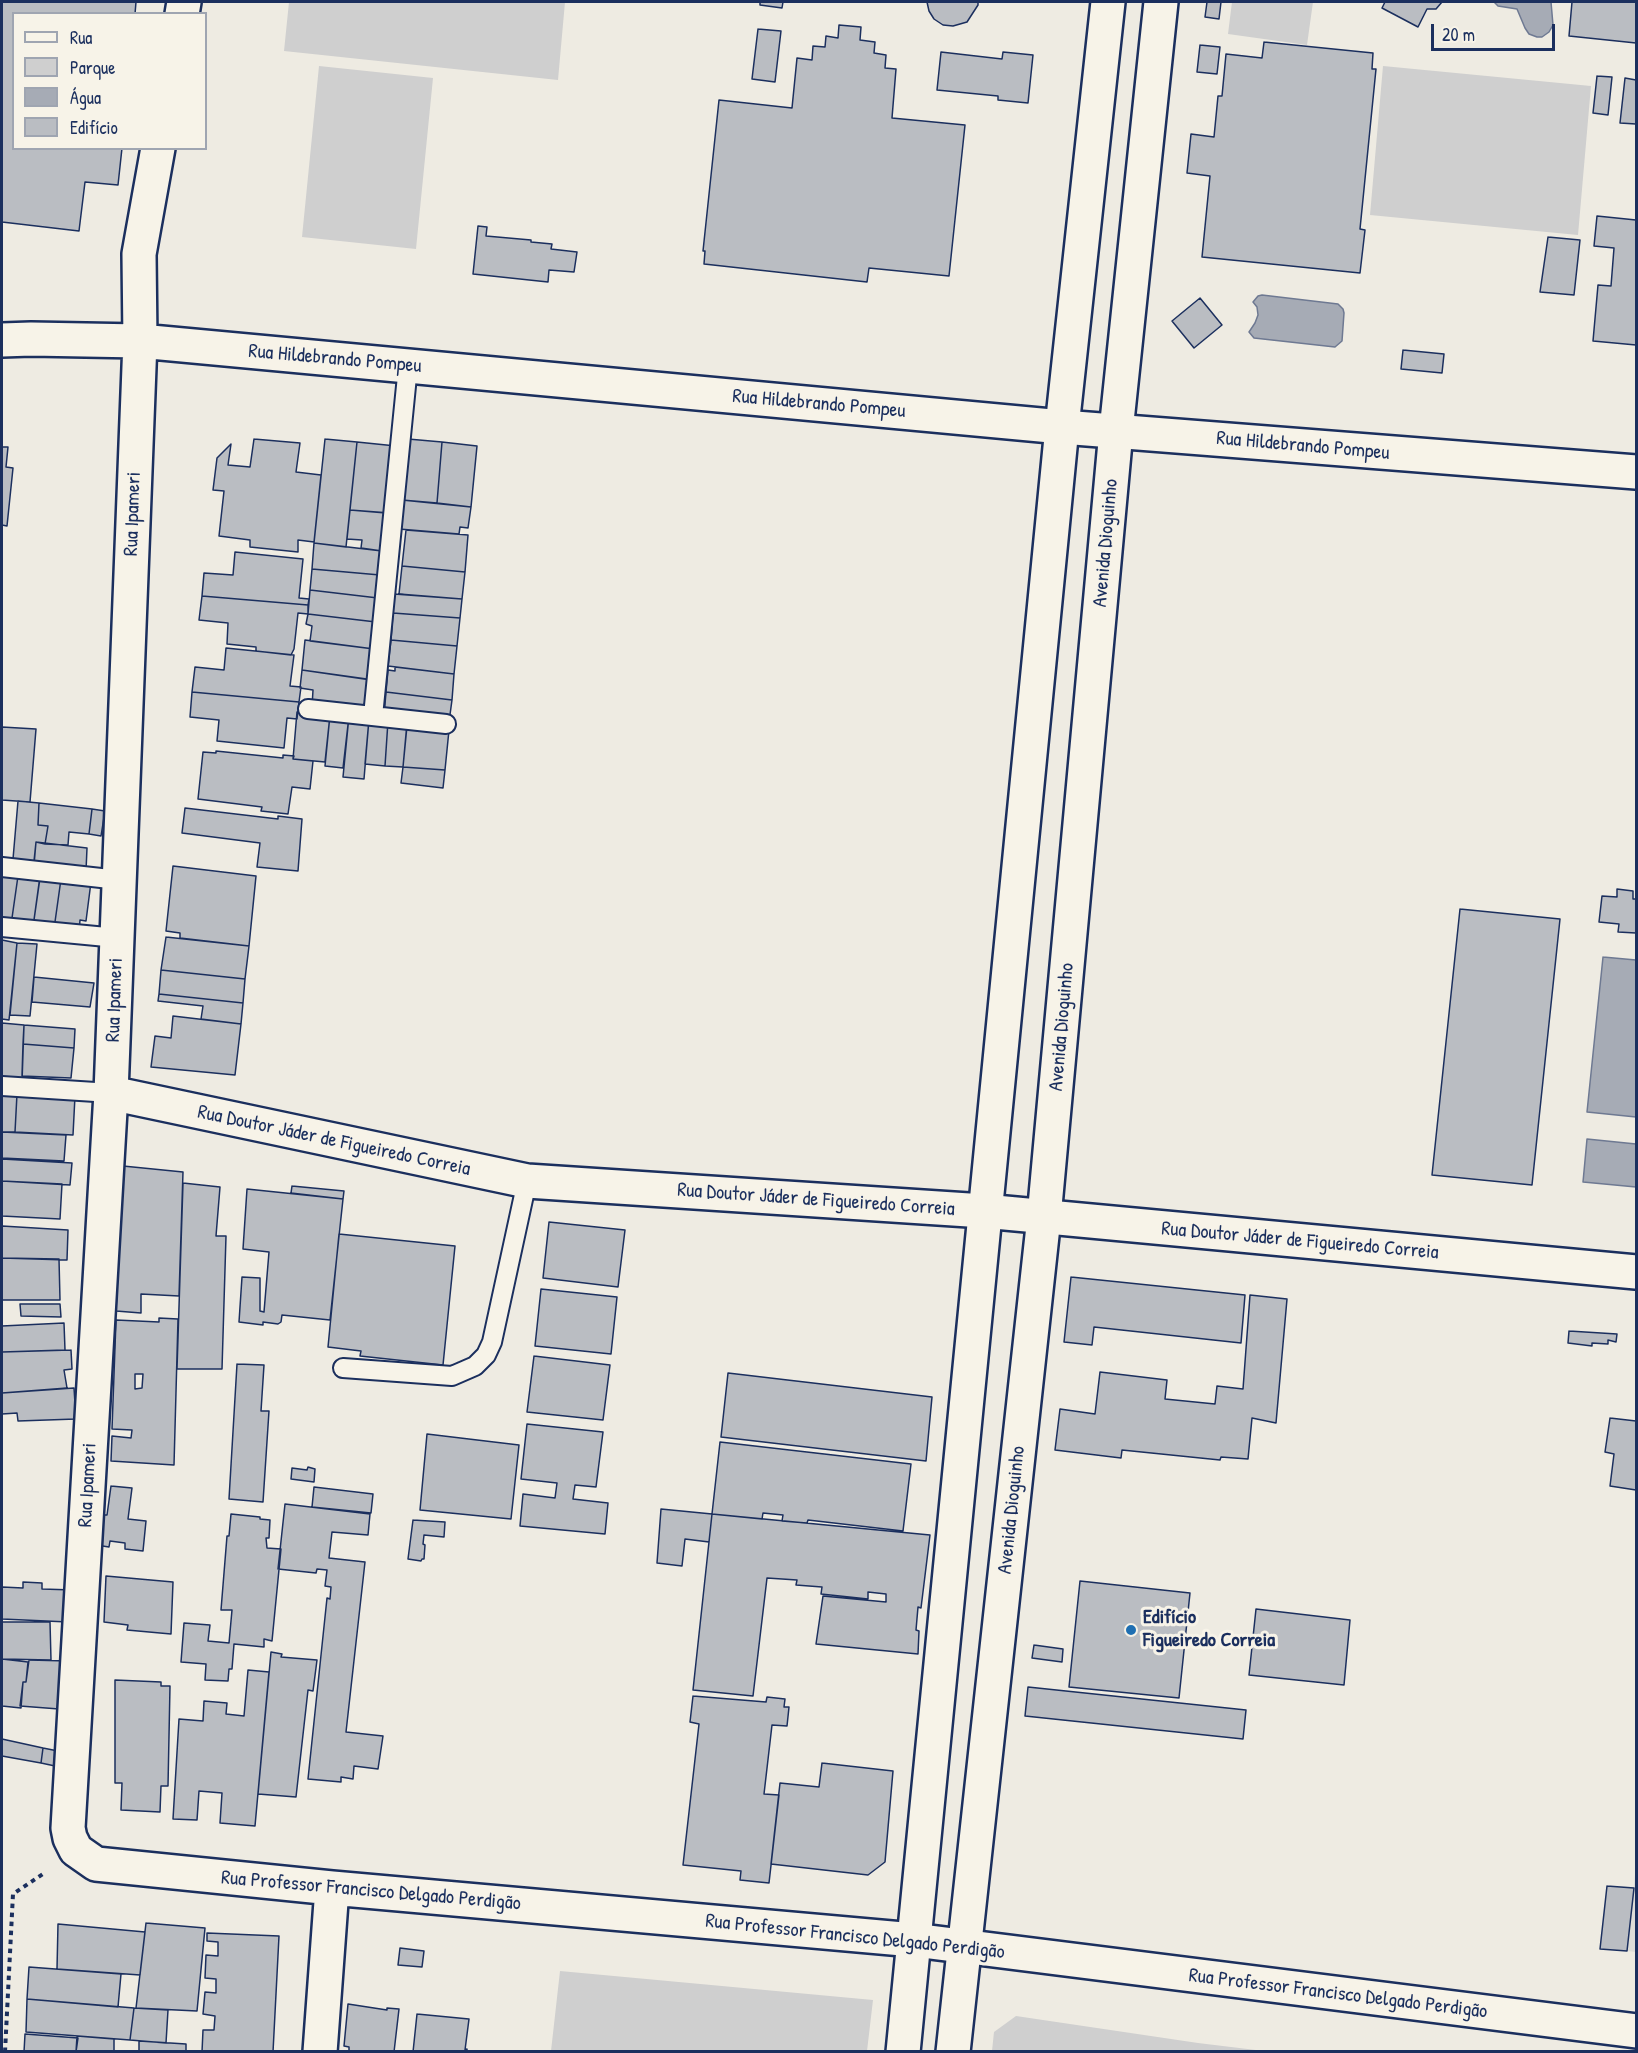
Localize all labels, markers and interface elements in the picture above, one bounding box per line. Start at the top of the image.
legend [12,12,207,150]
scale bar [1434,12,1558,50]
text: 20 m [1442,22,1475,47]
text: Rua [70,25,92,50]
text: Parque [70,55,115,80]
text: Água [70,85,101,110]
text: Edifício [70,115,118,140]
street label: Rua Hildebrando Pompeu [248,339,422,379]
street label: Rua Hildebrando Pompeu [732,384,906,424]
street label: Rua Hildebrando Pompeu [1216,426,1390,466]
street label: Rua Ipameri [120,471,146,557]
street label: Avenida Dioguinho [1088,478,1124,608]
street label: Rua Ipameri [102,957,128,1043]
street label: Avenida Dioguinho [1044,962,1080,1092]
street label: Rua Doutor Jáder de Figueiredo Correia [195,1100,473,1182]
street label: Rua Doutor Jáder de Figueiredo Correia [676,1178,956,1222]
street label: Rua Doutor Jáder de Figueiredo Correia [1160,1217,1440,1265]
street label: Rua Ipameri [74,1442,102,1528]
street label: Avenida Dioguinho [993,1445,1031,1575]
place label: Edifício Figueiredo Correia [1143,1606,1275,1653]
marker: Edifício Figueiredo Correia [1124,1623,1138,1637]
street label: Rua Professor Francisco Delgado Perdigão [220,1866,522,1916]
street label: Rua Professor Francisco Delgado Perdigão [704,1909,1006,1965]
street label: Rua Professor Francisco Delgado Perdigão [1187,1964,1489,2024]

